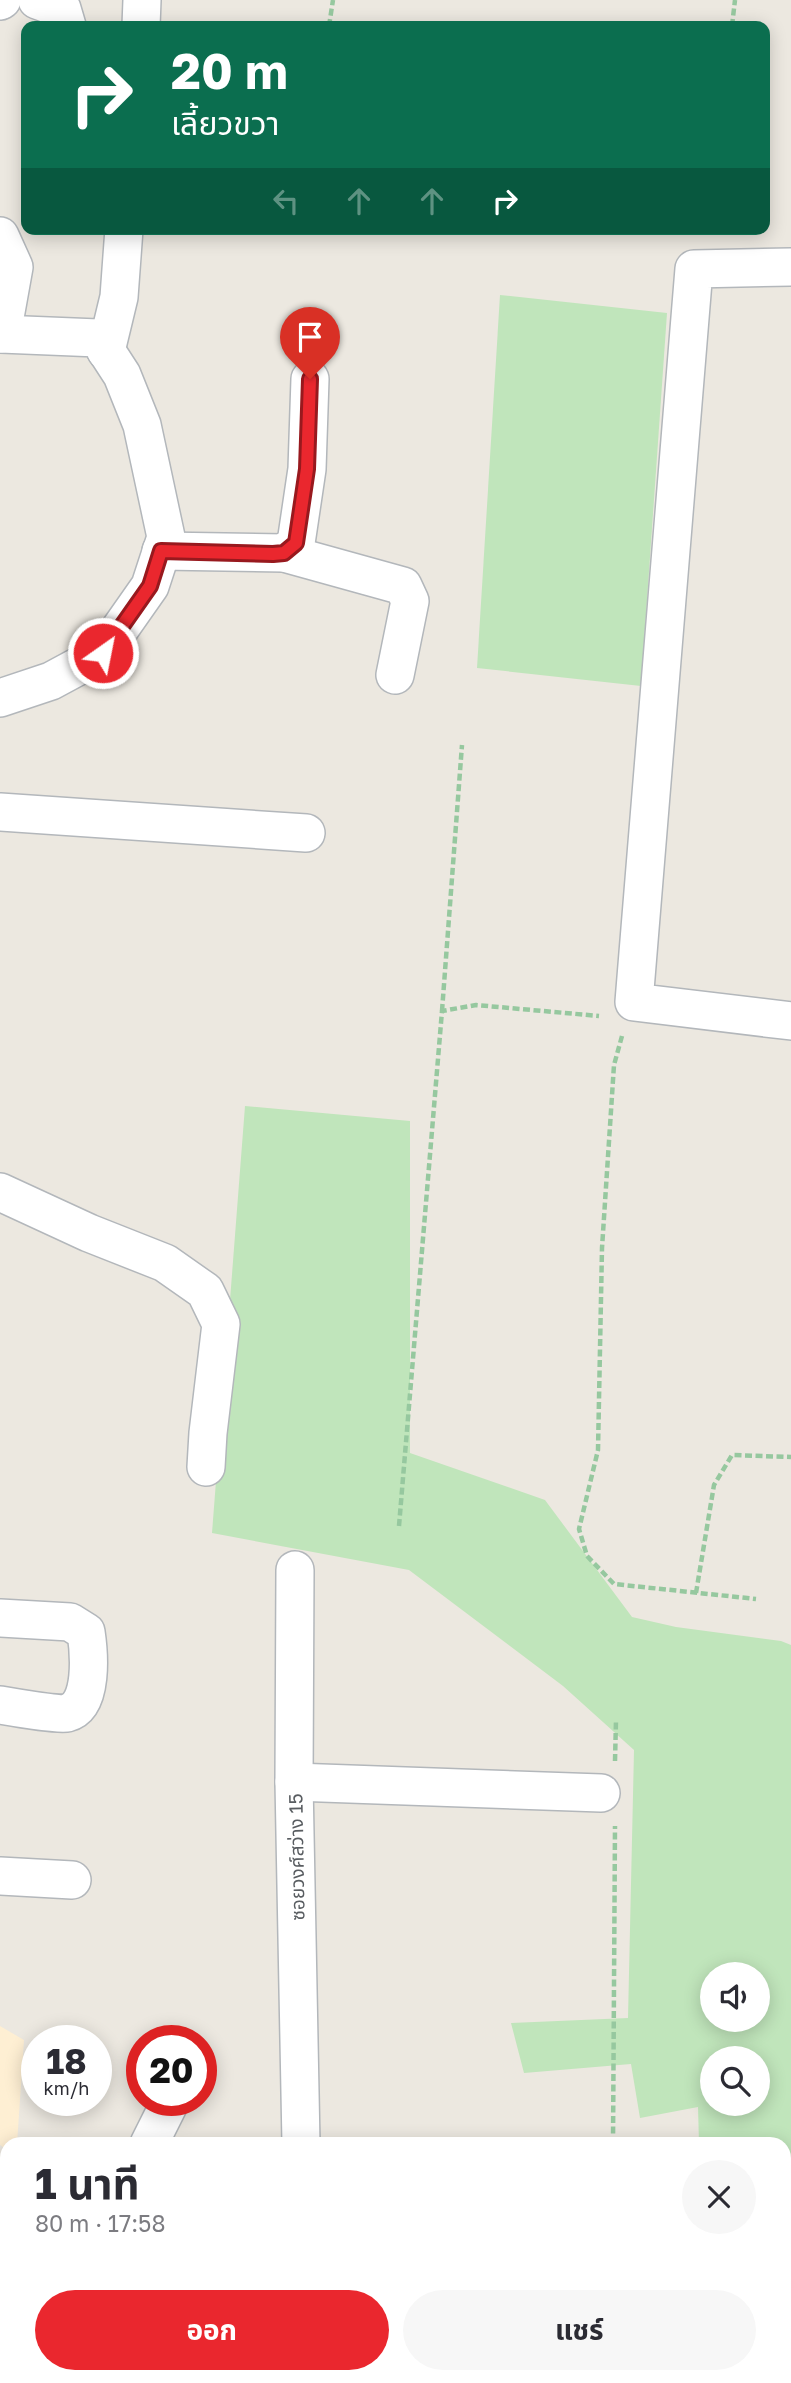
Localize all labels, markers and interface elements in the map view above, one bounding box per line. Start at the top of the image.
text: 20 m [171,41,288,100]
icon: right [56,49,147,140]
text: เลี้ยวขวา [171,104,279,142]
icon: left [267,182,305,220]
icon: ahead [340,182,378,220]
icon: ahead [413,182,451,220]
icon: right [486,182,524,220]
pin [280,307,340,379]
icon: arrive [291,318,329,356]
position arrow [66,616,140,690]
street label: ซอยวงศ์สว่าง 15 [283,1793,309,1921]
map controls [700,1962,770,2116]
button: sound [700,1962,770,2032]
speed limit sign: 20 [126,2025,217,2116]
text: 18 [46,2040,87,2082]
button: search [700,2046,770,2116]
text: km/h [44,2077,89,2099]
text: 1 นาที [35,2158,140,2208]
button: close [682,2160,756,2234]
text: 80 m · 17:58 [35,2209,165,2237]
button: ออก [35,2290,389,2370]
button: แชร์ [403,2290,756,2370]

